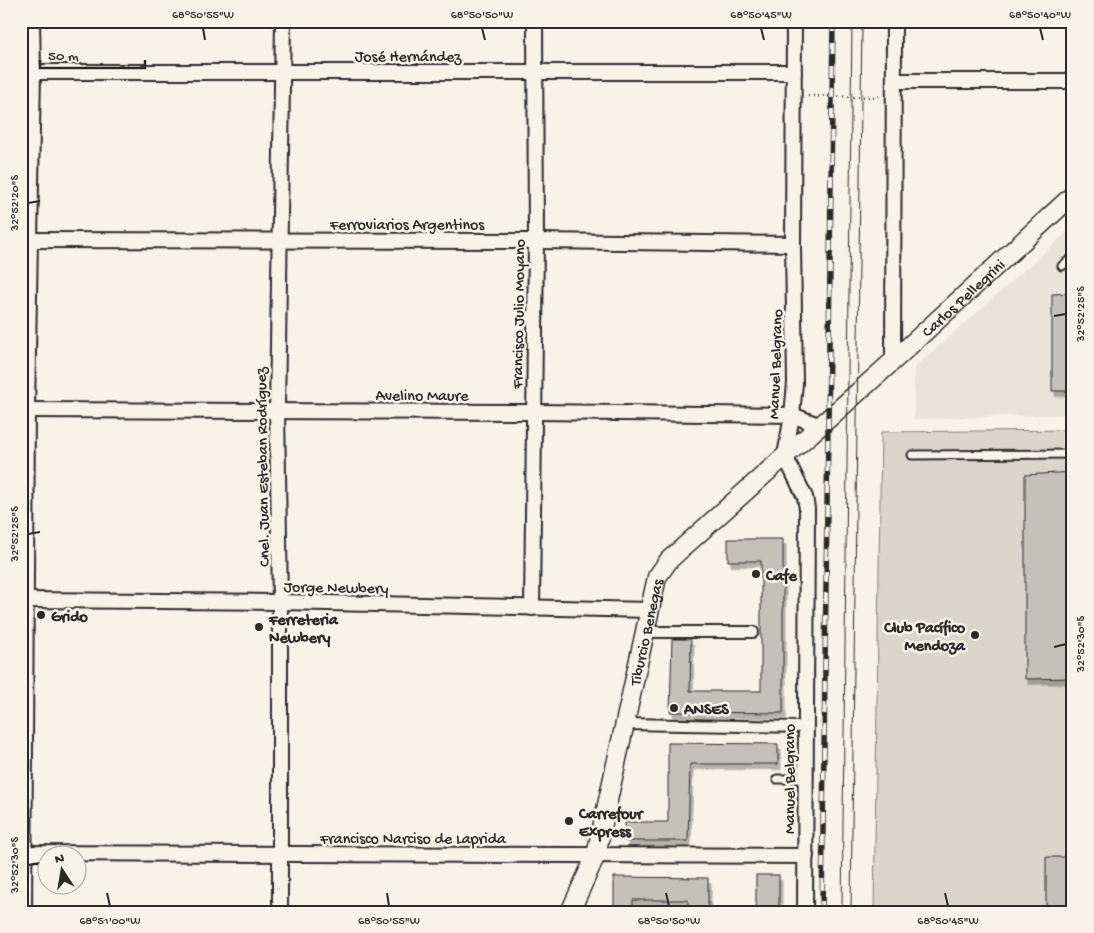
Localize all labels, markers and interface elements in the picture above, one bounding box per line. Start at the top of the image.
text: 68°50'55"W [172,9,234,23]
text: 68°50'50"W [451,9,513,23]
text: 68°50'45"W [730,9,792,23]
text: 68°50'40"W [1009,9,1071,23]
scale bar [40,38,145,70]
text: 50 m [48,48,79,66]
street label: José Hernández [355,49,462,68]
text: 32°52'20"S [9,175,23,232]
street label: Ferroviarios Argentinos [329,217,485,236]
street label: Francisco Julio Moyano [510,239,531,390]
street label: Carlos Pellegrini [919,257,1010,343]
text: 32°52'25"S [1075,286,1089,343]
street label: Manuel Belgrano [766,309,789,420]
street label: Cnel. Juan Esteban Rodríguez [253,366,276,567]
street label: Avelino Maure [376,388,469,407]
text: 32°52'25"S [9,506,23,563]
place label: Cafe [765,567,797,587]
marker: Cafe [750,568,762,580]
street label: Tiburcio Benegas [627,577,670,689]
street label: Jorge Newbery [283,579,389,600]
marker: Grido [35,609,47,621]
place label: Grido [51,609,89,628]
place label: Ferreteria Newbery [268,612,339,649]
text: 32°52'30"S [1075,615,1089,673]
place label: Club Pacífico Mendoza [883,619,966,657]
marker: Ferreteria Newbery [253,621,265,633]
marker: Club Pacífico Mendoza [969,629,981,641]
marker: ANSES [668,702,680,714]
place label: ANSES [683,702,729,721]
street label: Manuel Belgrano [782,724,801,834]
place label: Carrefour Express [578,805,645,843]
marker: Carrefour Express [563,815,575,827]
street label: Francisco Narciso de Laprida [319,831,507,850]
text: 32°52'30"S [9,836,23,894]
north arrow [38,846,88,896]
text: N [54,850,66,869]
text: 68°51'00"W [79,915,141,929]
text: 68°50'55"W [358,915,420,929]
text: 68°50'50"W [638,915,700,929]
text: 68°50'45"W [917,915,979,929]

